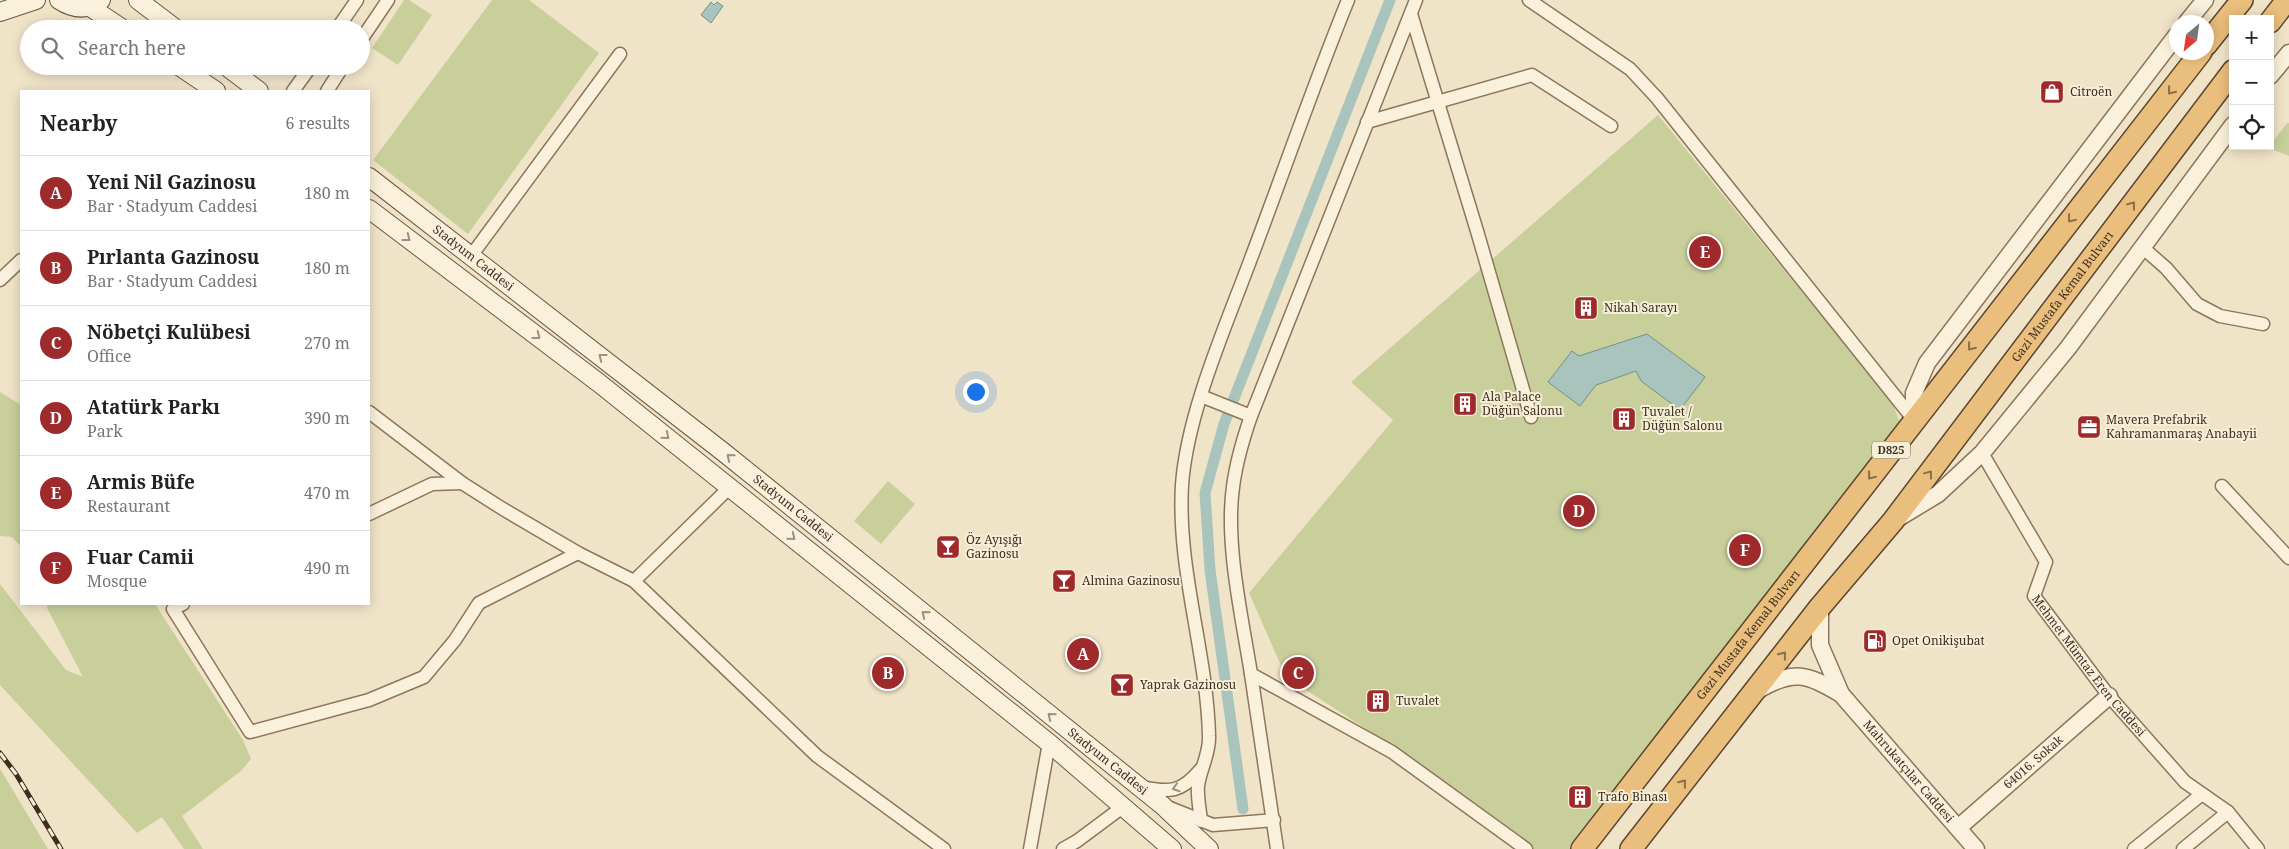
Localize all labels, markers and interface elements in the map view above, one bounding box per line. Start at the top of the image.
north arrow [2169,15,2214,60]
map controls [2229,15,2274,150]
button: + [2229,15,2274,60]
search box [20,20,370,75]
icon: search [38,34,66,62]
text: Search here [78,35,186,61]
button: − [2229,60,2274,105]
shop icon: Citroën [2039,79,2065,105]
place label: Citroën [2070,83,2112,100]
one-way arrow [2168,85,2176,94]
button: locate [2229,105,2274,150]
text: Nearby [40,109,118,137]
text: 6 results [286,112,350,134]
text: Yeni Nil Gazinosu [87,169,256,195]
text: A [50,182,62,204]
text: 180 m [304,182,350,204]
text: Bar · Stadyum Caddesi [87,195,257,217]
one-way arrow [2126,201,2135,211]
one-way arrow [2068,213,2076,222]
street label: Stadyum Caddesi [430,221,518,295]
street label: Gazi Mustafa Kemal Bulvarı [2007,227,2117,365]
one-way arrow [401,233,410,241]
pin: E [1689,233,1721,271]
text: Pırlanta Gazinosu [87,244,259,270]
text: B [51,257,61,279]
text: 180 m [304,257,350,279]
text: Bar · Stadyum Caddesi [87,270,257,292]
building icon: Nikah Sarayı [1573,295,1599,321]
place label: Nikah Sarayı [1604,299,1678,316]
text: Nöbetçi Kulübesi [87,319,251,345]
one-way arrow [531,331,540,339]
text: C [51,332,61,354]
text: 270 m [304,332,350,354]
one-way arrow [1968,341,1977,351]
text: Office [87,345,131,367]
one-way arrow [598,354,608,363]
your location [963,379,989,405]
place label: Ala Palace Düğün Salonu [1482,388,1563,419]
building icon: Ala Palace Düğün Salonu [1452,391,1478,417]
text: Atatürk Parkı [87,394,220,420]
place label: Tuvalet / Düğün Salonu [1642,403,1723,434]
building icon: Tuvalet / Düğün Salonu [1611,406,1637,432]
text: D [50,407,62,429]
text: 390 m [304,407,350,429]
place label: Mavera Prefabrik Kahramanmaraş Anabayii [2106,411,2257,442]
office icon: Mavera Prefabrik Kahramanmaraş Anabayii [2076,414,2102,440]
text: Park [87,420,123,442]
one-way arrow [660,430,669,439]
road number: D825 [1872,442,1910,458]
one-way arrow [727,455,736,463]
text: Armis Büfe [87,469,195,495]
street label: Stadyum Caddesi [750,470,837,545]
one-way arrow [1868,470,1877,479]
one-way arrow [1923,471,1931,480]
text: E [51,482,61,504]
text: 470 m [304,482,350,504]
pin: D [1563,492,1595,530]
text: Restaurant [87,495,170,517]
place label: Öz Ayışığı Gazinosu [966,531,1022,562]
pin: F [1729,531,1761,569]
one-way arrow [787,532,796,541]
bar icon: Öz Ayışığı Gazinosu [935,534,961,560]
text: Fuar Camii [87,544,194,570]
text: F [51,557,61,579]
text: 490 m [304,557,350,579]
street label: Gazi Mustafa Kemal Bulvarı [1692,566,1804,703]
bar icon: Almina Gazinosu [1051,568,1077,594]
text: Mosque [87,570,147,592]
place label: Almina Gazinosu [1082,572,1180,589]
street label: Mehmet Mümtaz Eren Caddesi [2028,591,2150,740]
one-way arrow [921,611,930,620]
fuel station icon: Opet Onikişubat [1862,628,1888,654]
place label: Opet Onikişubat [1892,632,1985,649]
pin: A [1067,635,1099,673]
one-way arrow [1777,652,1785,661]
pin: B [872,654,904,692]
pin: C [1282,654,1314,692]
bar icon: Yaprak Gazinosu [1109,672,1135,698]
place label: Yaprak Gazinosu [1139,676,1237,693]
building icon: Tuvalet [1365,688,1391,714]
place label: Tuvalet [1396,692,1439,709]
one-way arrow [1048,714,1057,722]
street label: Mahrukatçılar Caddesi [1860,716,1958,826]
street label: Stadyum Caddesi [1064,724,1152,799]
street label: 64016. Sokak [1999,730,2067,793]
one-way arrow [1677,780,1685,789]
one-way arrow [1172,783,1181,793]
building icon: Trafo Binası [1567,784,1593,810]
place label: Trafo Binası [1598,788,1668,805]

